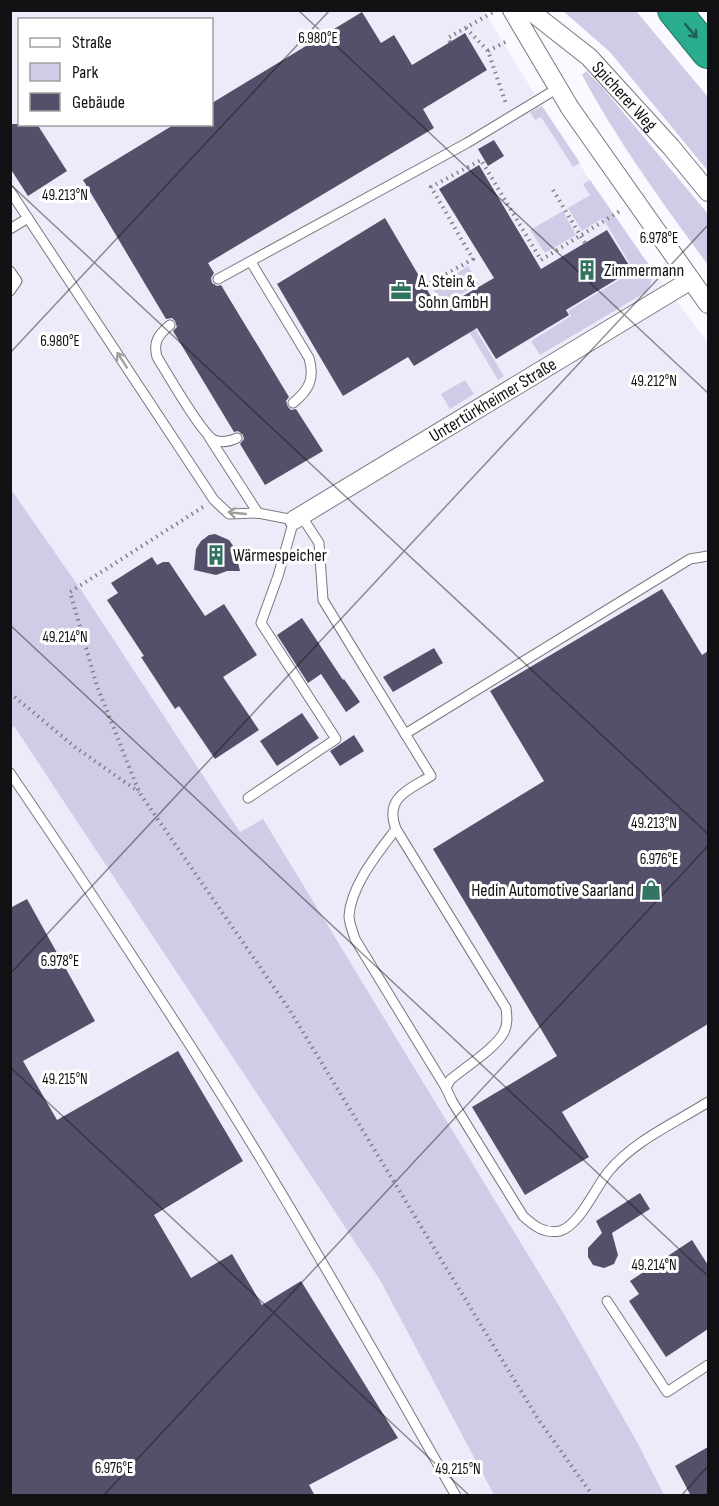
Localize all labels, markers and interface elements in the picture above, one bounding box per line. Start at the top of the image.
legend [18,18,213,126]
one-way arrow [684,23,697,39]
text: 6.980°E [298,29,338,48]
text: Straße [72,32,112,53]
street label: Spicherer Weg [587,57,661,135]
text: Park [72,62,98,83]
text: Gebäude [72,92,125,113]
text: 49.213°N [42,186,88,205]
text: 6.978°E [640,229,678,248]
building icon: Zimmermann [575,258,599,282]
place label: Zimmermann [604,260,684,281]
place label: A. Stein & Sohn GmbH [417,271,489,313]
office icon: A. Stein & Sohn GmbH [389,279,413,303]
text: 6.980°E [40,332,80,351]
one-way arrow [116,353,128,369]
street label: Untertürkheimer Straße [425,354,560,447]
text: 49.212°N [631,372,677,391]
one-way arrow [228,507,247,518]
building icon: Wärmespeicher [204,543,228,567]
place label: Wärmespeicher [233,545,327,566]
text: 49.214°N [42,628,88,647]
text: 49.213°N [631,814,677,833]
text: 6.976°E [640,850,678,869]
shop icon: Hedin Automotive Saarland [639,878,663,902]
place label: Hedin Automotive Saarland [471,880,634,901]
text: 6.978°E [41,952,79,971]
text: 49.215°N [42,1070,88,1089]
text: 49.214°N [631,1256,677,1275]
text: 6.976°E [95,1459,133,1478]
text: 49.215°N [435,1460,481,1479]

